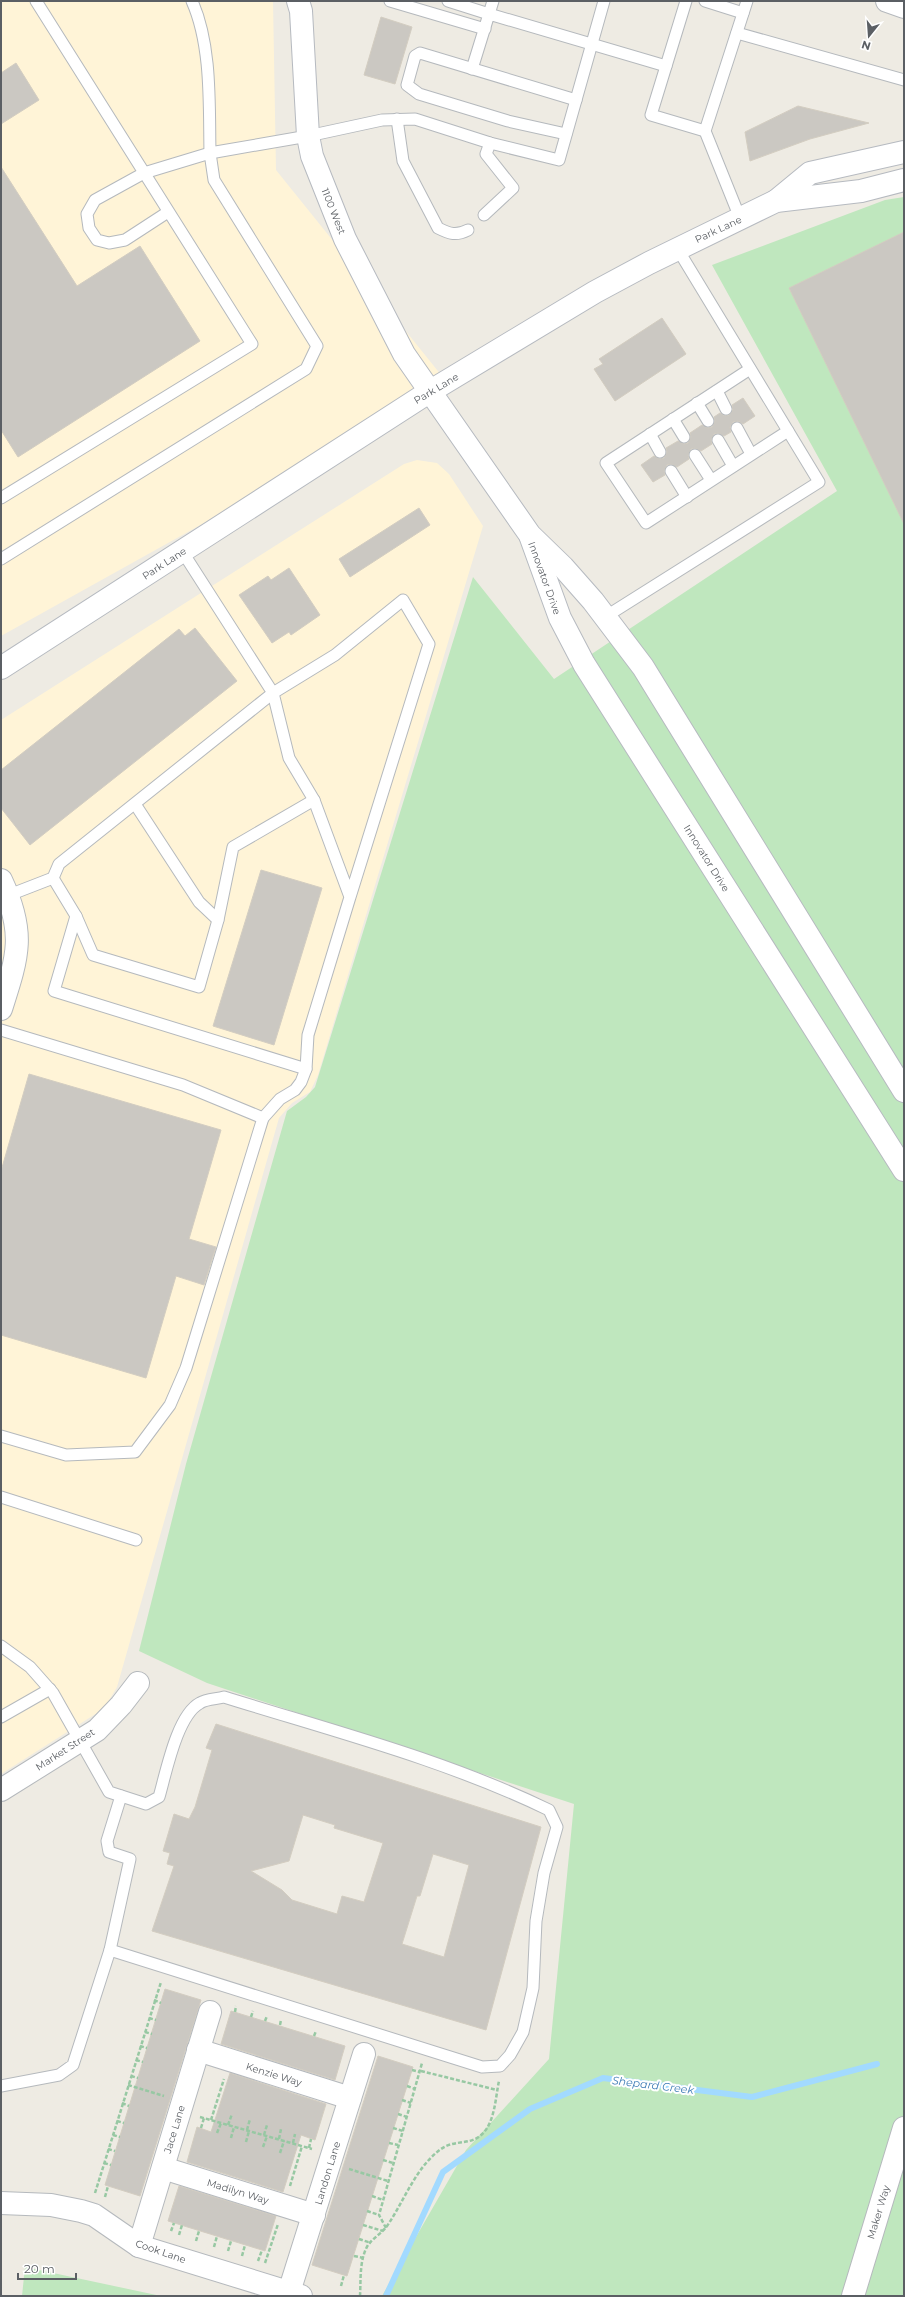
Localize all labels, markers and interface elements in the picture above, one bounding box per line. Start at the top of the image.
north arrow [849,16,889,56]
text: N [860,38,872,54]
street label: 1100 West [318,186,349,236]
street label: Park Lane [693,213,744,246]
street label: Park Lane [411,370,461,407]
street label: Innovator Drive [525,540,564,616]
street label: Park Lane [140,544,189,583]
street label: Innovator Drive [681,822,732,894]
street label: Market Street [33,1725,97,1773]
street label: Kenzie Way [244,2060,304,2089]
water label: Shepard Creek [611,2073,695,2097]
street label: Jace Lane [161,2103,188,2156]
street label: Landon Lane [312,2140,343,2206]
street label: Madilyn Way [205,2176,271,2207]
street label: Maker Way [864,2183,893,2241]
street label: Cook Lane [134,2237,188,2266]
scale bar [18,2255,76,2281]
text: 20 m [24,2261,55,2276]

